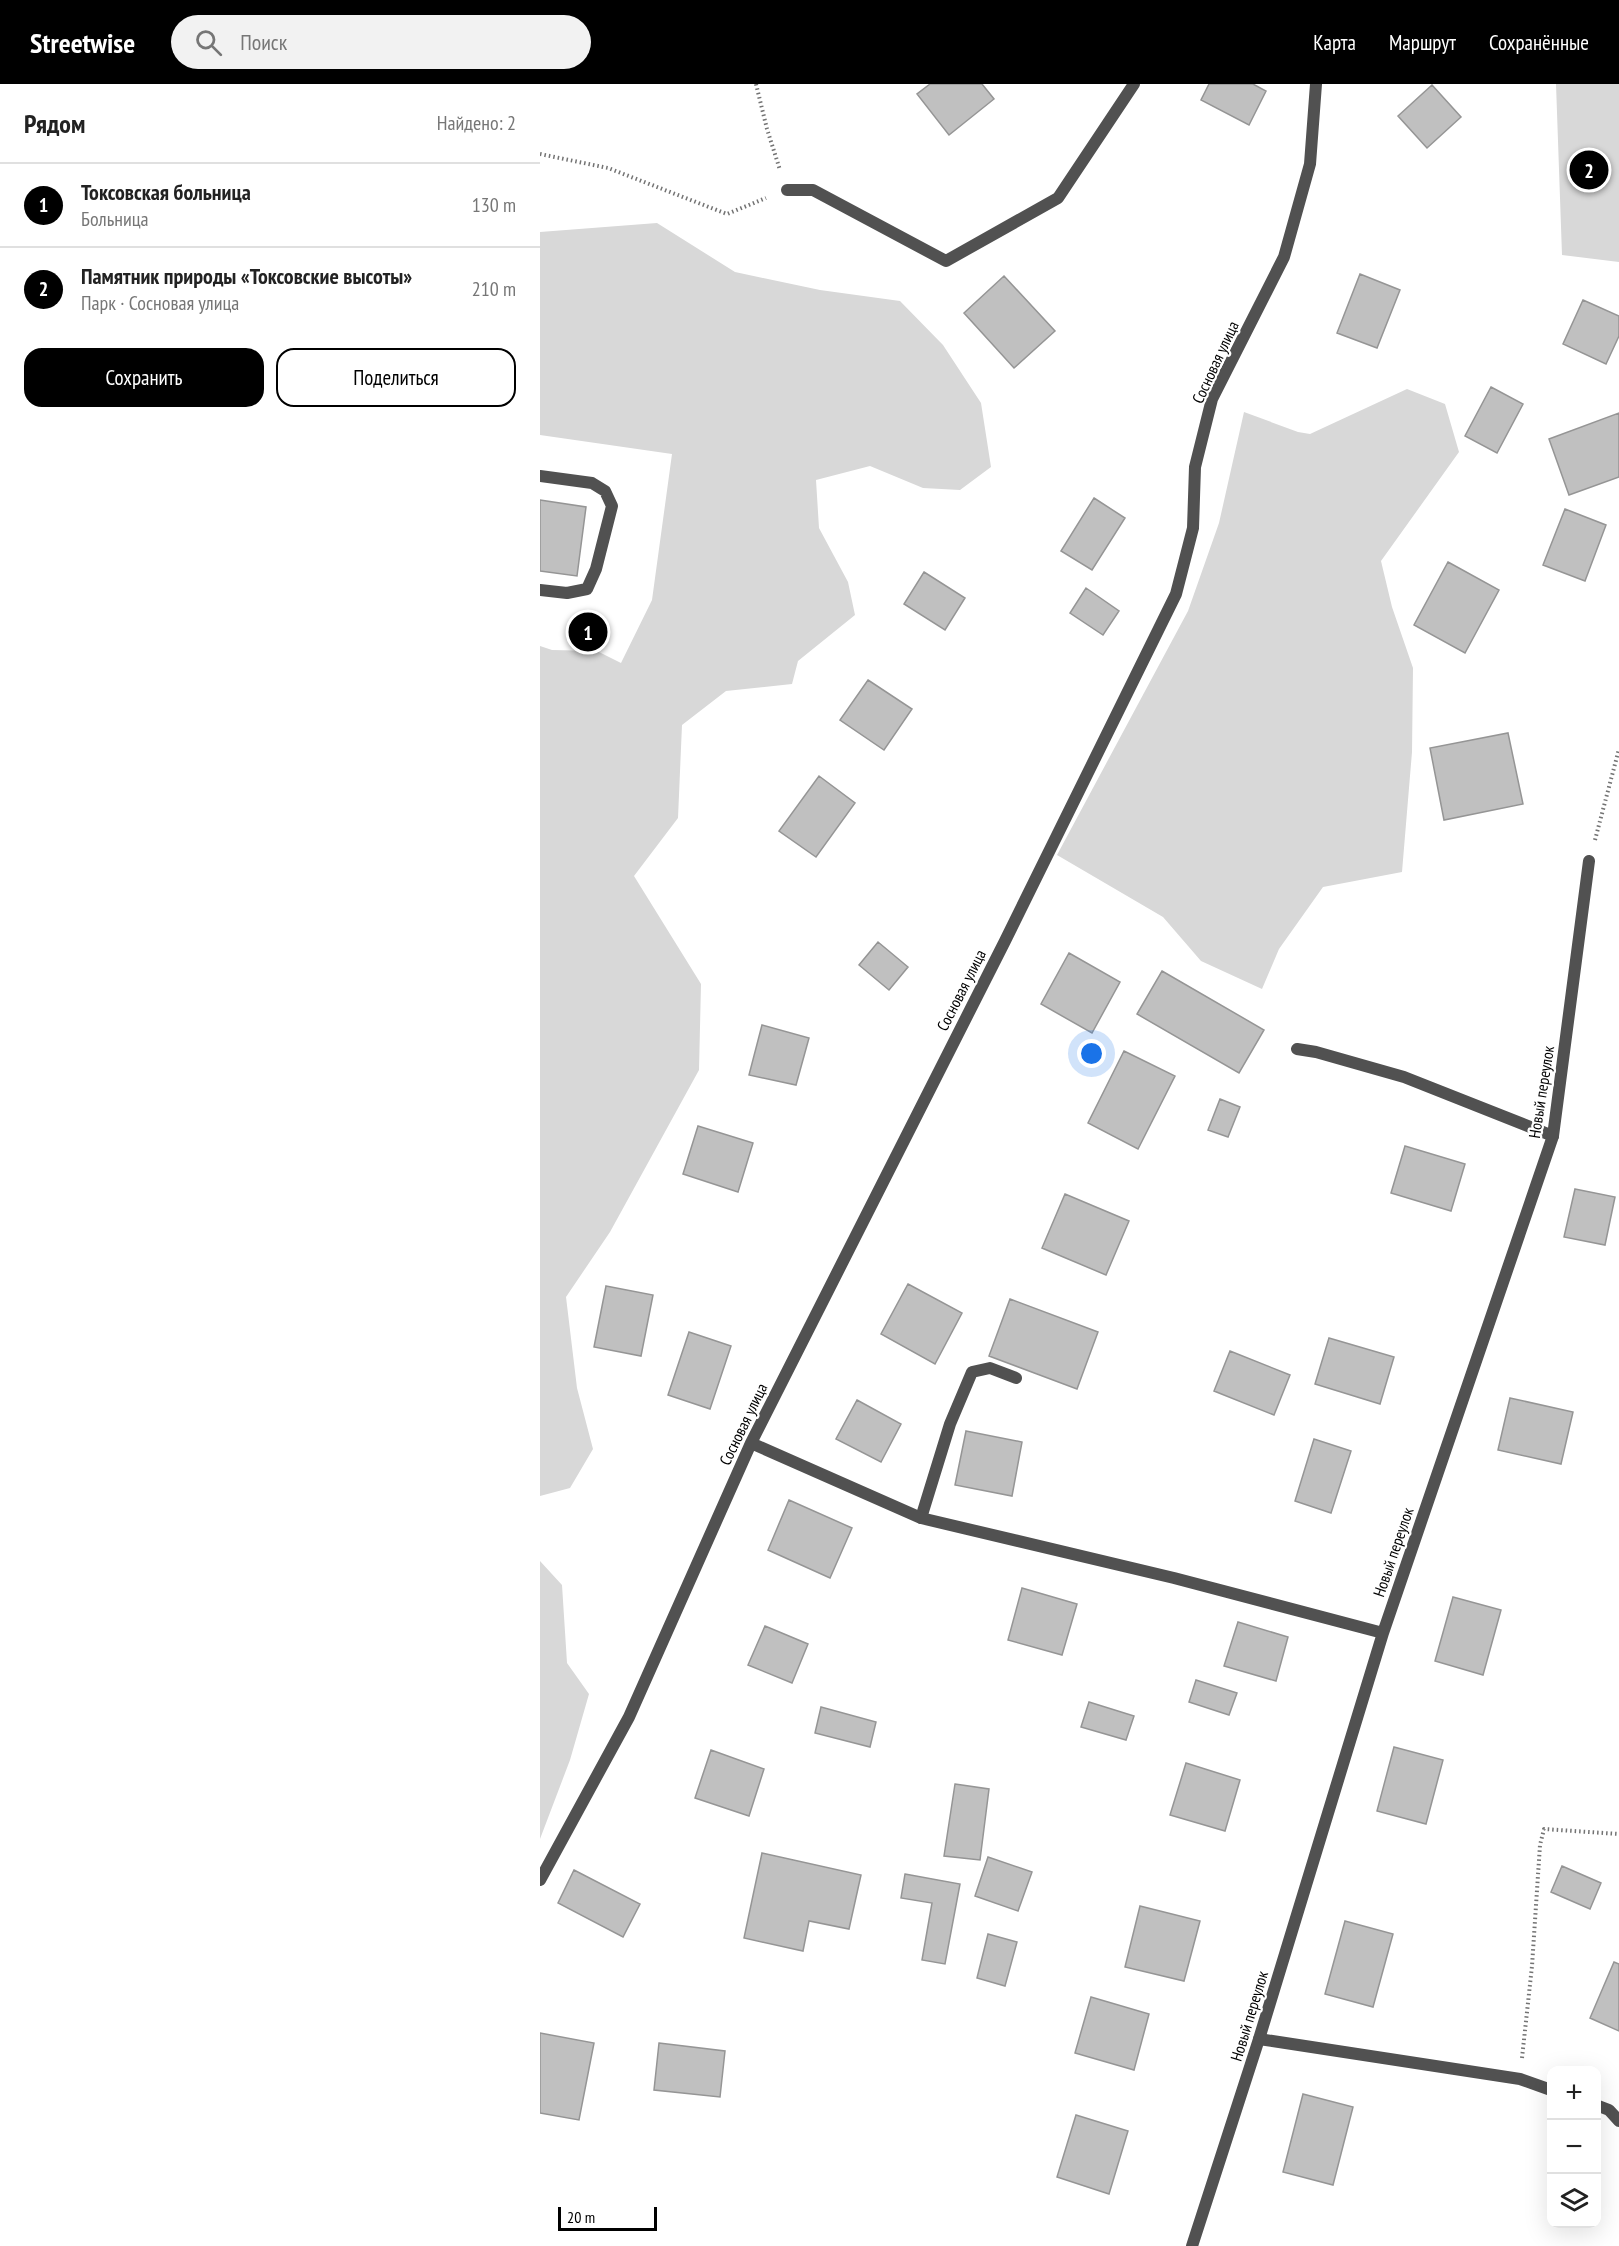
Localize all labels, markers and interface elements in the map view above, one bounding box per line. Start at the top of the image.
search box [171,15,591,69]
text: Streetwise [30,24,135,61]
icon: search [192,26,225,59]
text: Поиск [240,28,287,56]
text: Карта [1313,29,1356,56]
text: Маршрут [1389,29,1456,56]
text: Сохранённые [1489,29,1589,56]
text: Рядом [24,107,85,140]
text: Найдено: 2 [437,110,516,136]
pin: 2 [1570,148,1608,193]
text: Токсовская больница [81,178,251,206]
text: 1 [39,192,48,218]
text: 130 m [472,192,516,218]
text: Больница [81,206,149,232]
text: Памятник природы «Токсовские высоты» [81,262,412,290]
text: 2 [39,276,48,302]
text: 210 m [472,276,516,302]
text: Парк · Сосновая улица [81,290,239,316]
street label: Сосновая улица [1187,318,1243,406]
button: Сохранить [24,348,264,407]
button: Поделиться [276,348,516,407]
pin: 1 [568,610,608,654]
street label: Сосновая улица [932,946,990,1034]
your location [1077,1039,1106,1068]
street label: Новый переулок [1524,1044,1558,1140]
street label: Сосновая улица [715,1380,771,1468]
street label: Новый переулок [1368,1504,1418,1599]
street label: Новый переулок [1226,1968,1272,2063]
map controls [1547,2066,1601,2228]
button: + [1547,2066,1601,2120]
button: − [1547,2120,1601,2174]
button: layers [1547,2174,1601,2228]
scale bar [558,2204,657,2232]
text: 20 m [567,2207,595,2227]

